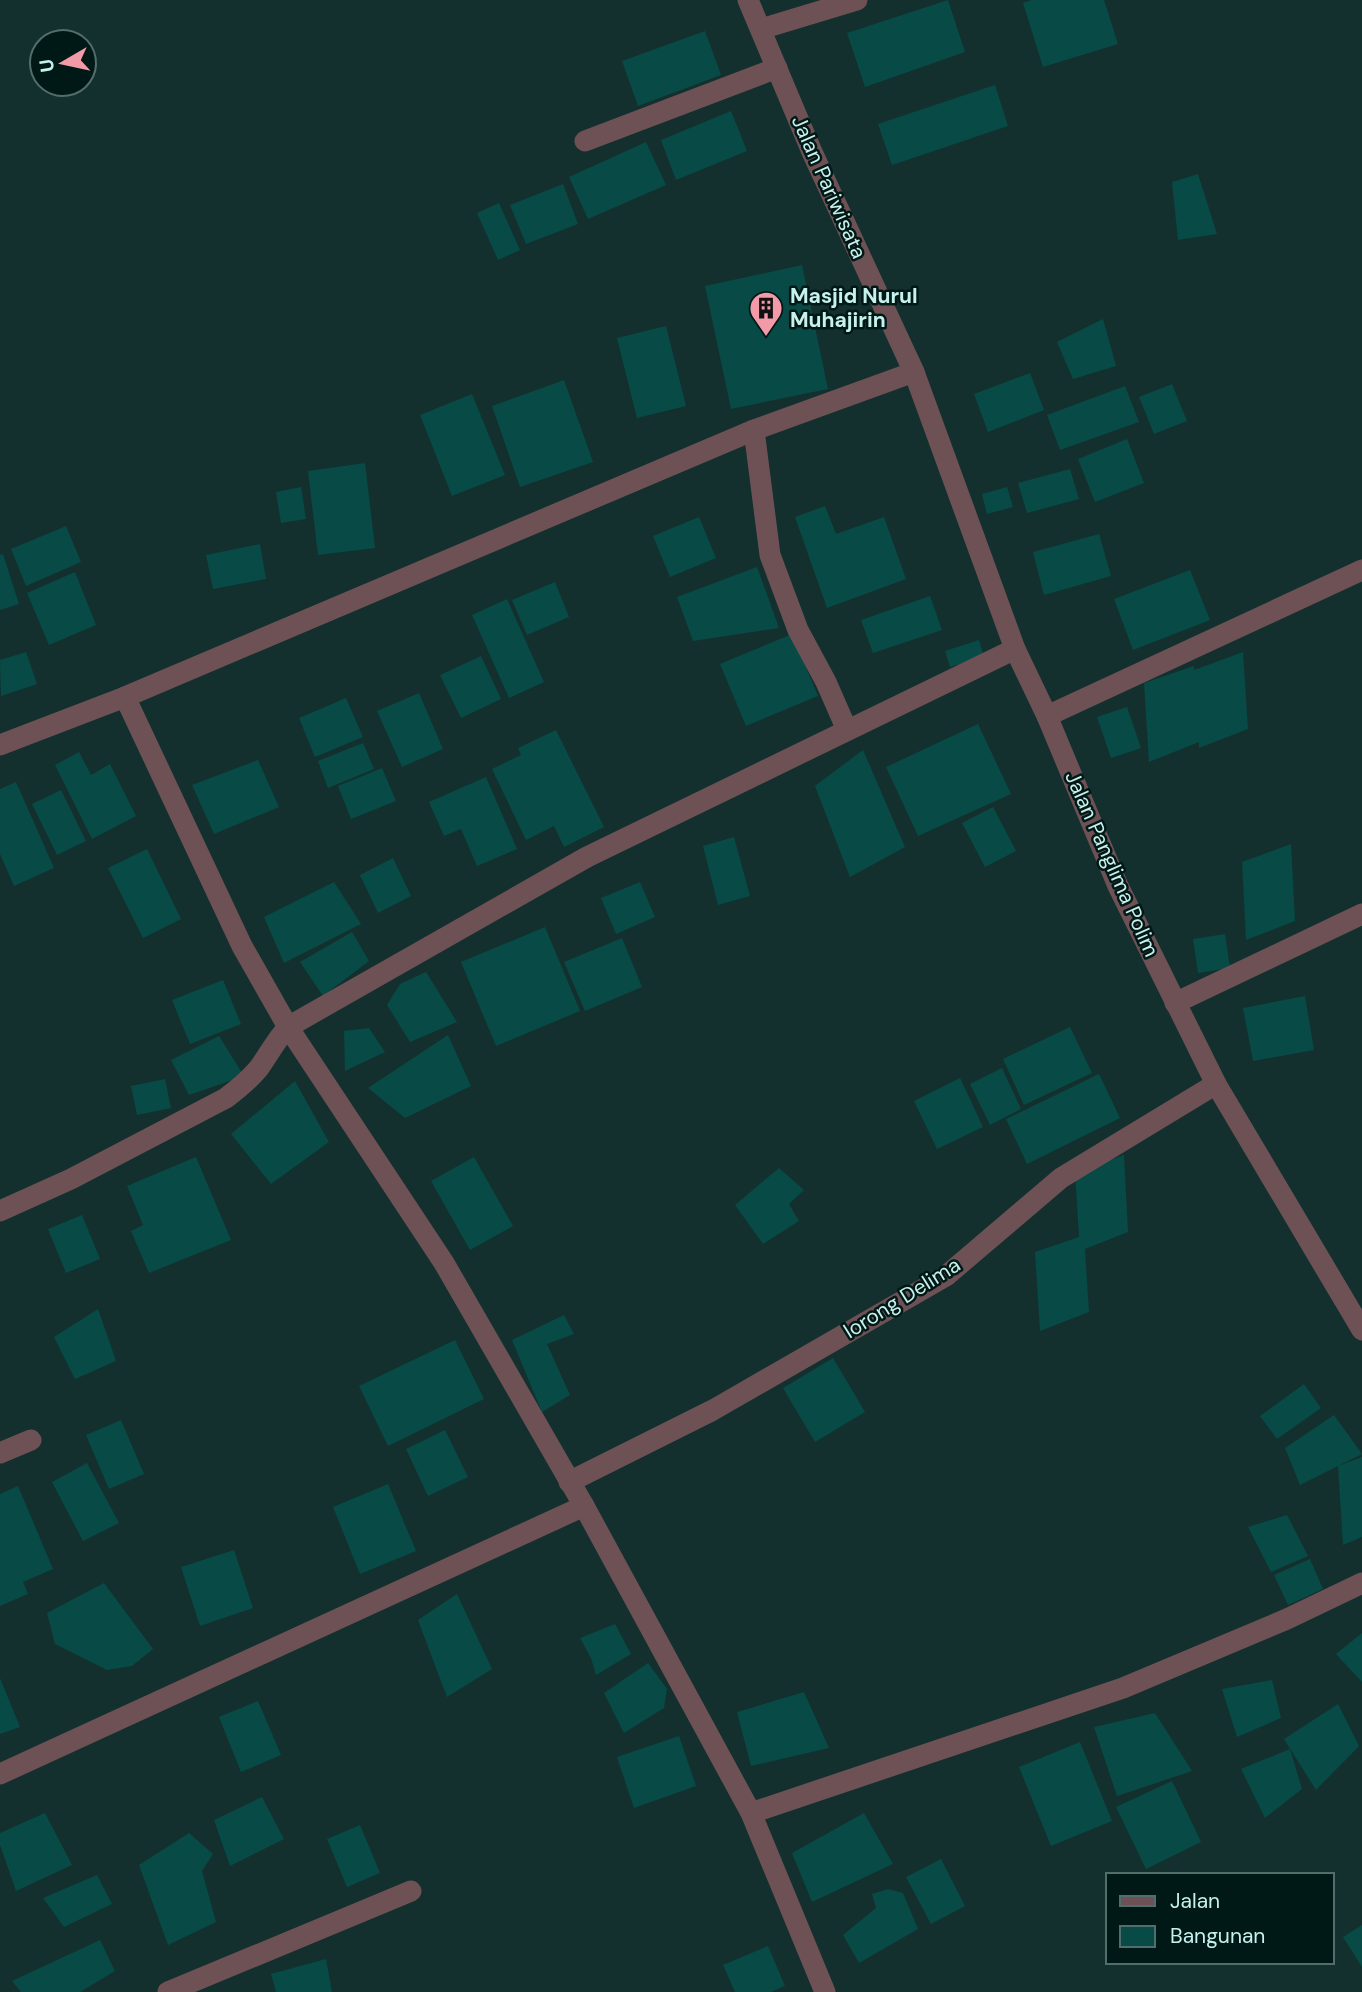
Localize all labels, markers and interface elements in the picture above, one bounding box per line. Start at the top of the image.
north arrow [28,28,98,98]
text: U [33,57,60,74]
street label: Jalan Pariwisata [785,111,873,263]
place label: Masjid Nurul Muhajirin [790,282,918,334]
building icon: Masjid Nurul Muhajirin [747,289,785,338]
street label: Jalan Panglima Polim [1058,767,1166,961]
street label: lorong Delima [838,1251,966,1345]
legend [1106,1873,1334,1964]
text: Jalan [1170,1887,1220,1915]
text: Bangunan [1170,1922,1265,1950]

